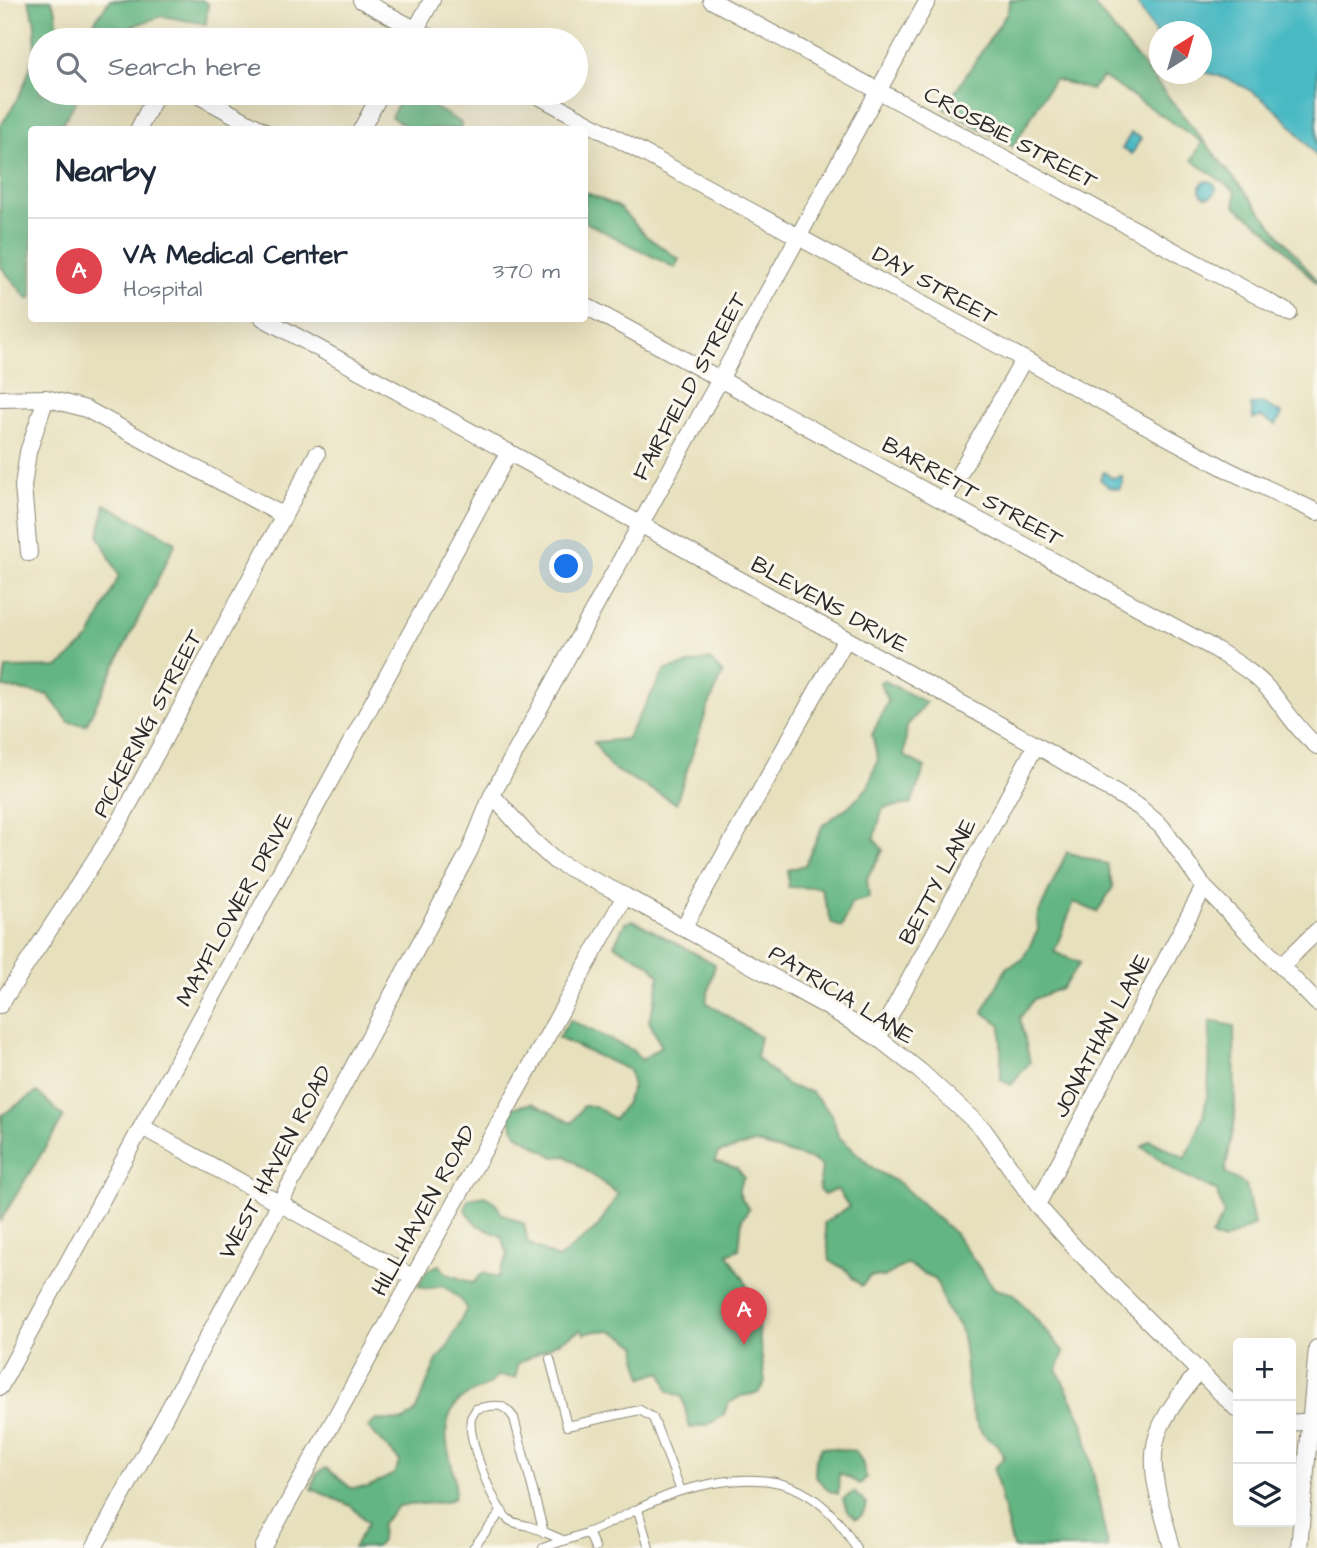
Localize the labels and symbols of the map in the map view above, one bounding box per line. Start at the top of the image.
north arrow [1149,21,1212,84]
street label: CROSBIE STREET [918,79,1104,198]
street label: DAY STREET [866,238,1003,334]
street label: FAIRFIELD STREET [625,286,755,486]
street label: BARRETT STREET [876,429,1069,555]
street label: BLEVENS DRIVE [745,548,914,662]
your location [549,549,583,583]
street label: PICKERING STREET [85,623,211,823]
street label: MAYFLOWER DRIVE [168,807,302,1012]
street label: BETTY LANE [891,812,985,950]
street label: PATRICIA LANE [763,937,921,1053]
street label: JONATHAN LANE [1045,947,1159,1123]
street label: WEST HAVEN ROAD [211,1060,341,1265]
street label: HILLHAVEN ROAD [364,1119,484,1302]
pin: A [721,1287,767,1345]

